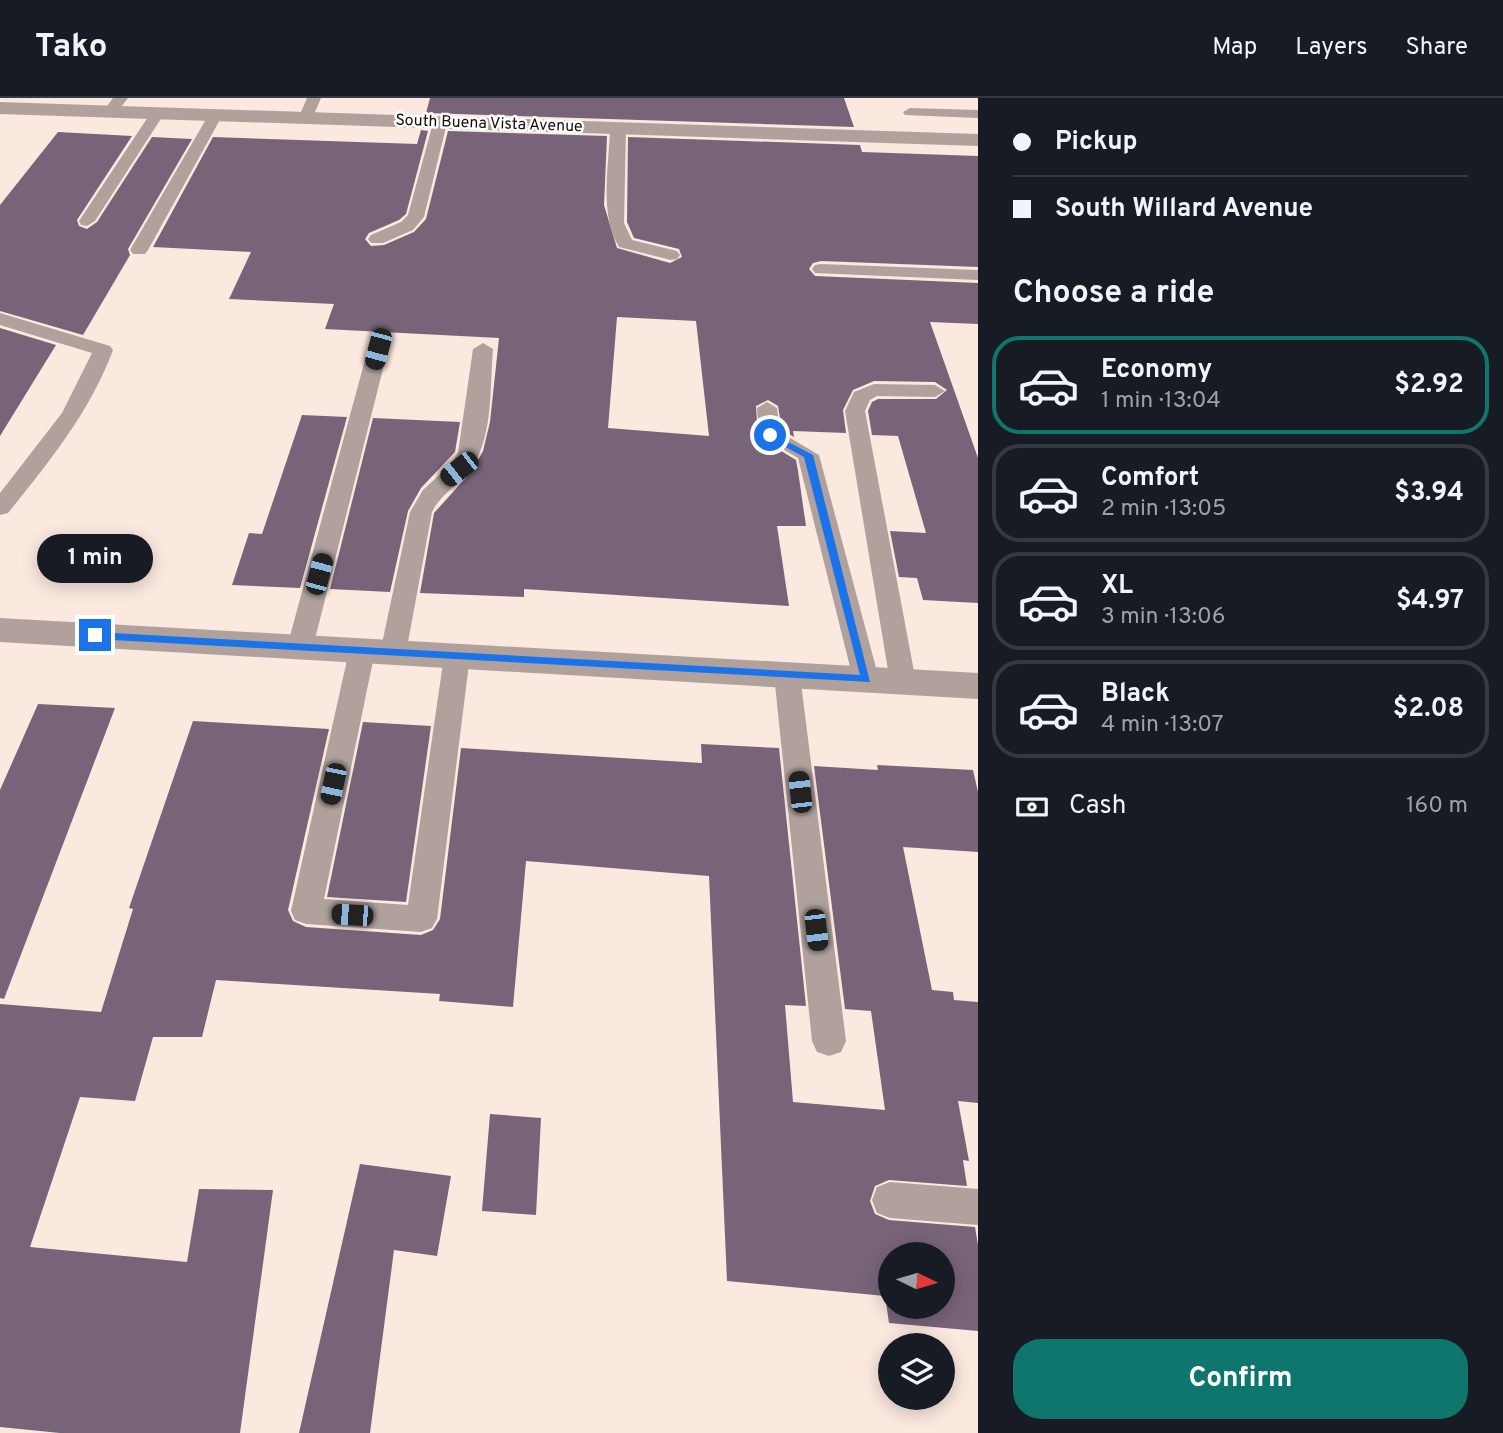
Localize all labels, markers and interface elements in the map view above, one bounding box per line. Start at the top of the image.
text: Tako [35,27,107,69]
text: Map [1212,33,1257,63]
text: Layers [1295,33,1367,63]
text: Share [1405,33,1468,63]
street label: South Buena Vista Avenue [395,111,583,137]
text: Pickup [1055,126,1138,159]
text: South Willard Avenue [1055,193,1313,226]
text: Choose a ride [1013,274,1214,314]
car [363,326,394,372]
icon: car [1017,354,1080,417]
text: Economy [1101,354,1212,387]
text: $2.92 [1394,369,1464,402]
text: 1 min · 13:04 [1101,387,1221,416]
route start [754,419,786,451]
car [436,448,483,490]
icon: car [1017,462,1080,525]
text: Comfort [1101,462,1199,495]
text: $3.94 [1394,477,1464,510]
text: 2 min · 13:05 [1101,495,1226,524]
callout: 1 min [37,533,153,582]
text: 1 min [67,544,123,573]
car [304,551,335,597]
icon: car [1017,570,1080,633]
text: XL [1101,570,1133,603]
text: $4.97 [1396,585,1464,618]
text: 3 min · 13:06 [1101,603,1225,632]
route end [79,619,111,651]
icon: car [1017,678,1080,741]
text: Black [1101,678,1170,711]
text: $2.08 [1393,693,1464,726]
text: 4 min · 13:07 [1101,711,1223,740]
car [319,761,348,807]
car [788,770,813,814]
icon: cash [1013,788,1051,826]
text: Cash [1069,790,1126,823]
text: 160 m [1406,792,1468,821]
car [331,903,374,927]
car [804,908,829,952]
north arrow [878,1242,956,1320]
map controls [878,1242,955,1410]
button: layers [878,1333,955,1410]
button: Confirm [1013,1339,1468,1419]

